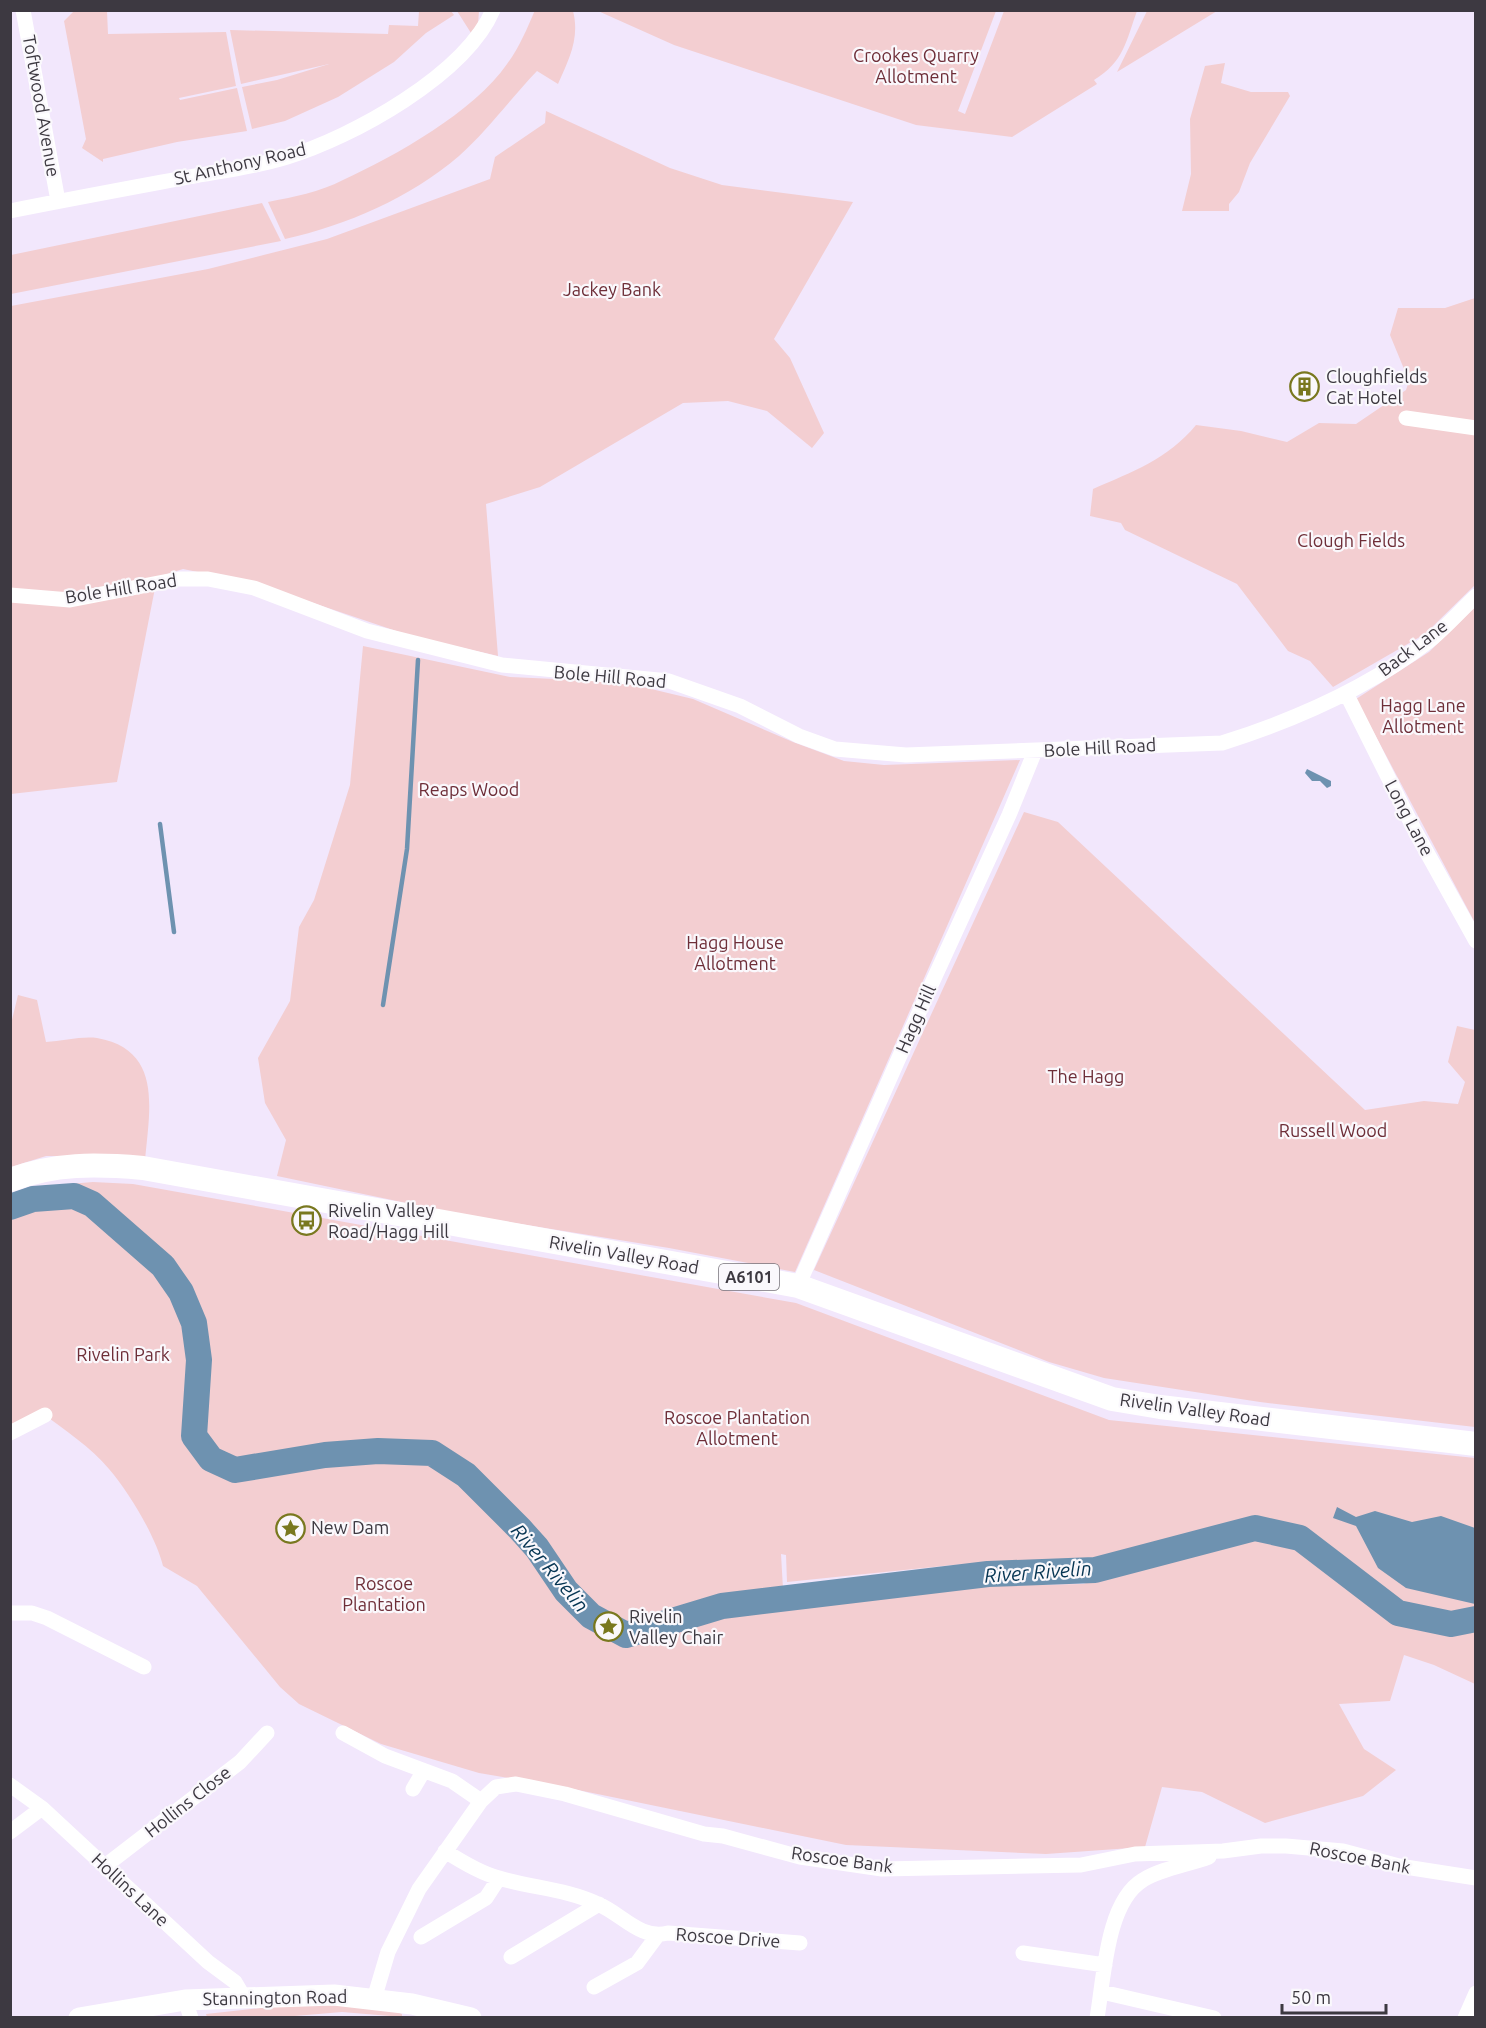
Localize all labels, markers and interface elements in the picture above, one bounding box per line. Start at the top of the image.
street label: Toftwood Avenue [20,33,64,178]
park label: Crookes Quarry Allotment [853,45,979,86]
street label: St Anthony Road [172,138,308,188]
park label: Jackey Bank [563,279,661,299]
place label: Cloughfields Cat Hotel [1326,366,1428,407]
building icon: Cloughfields Cat Hotel [1289,371,1321,403]
park label: Clough Fields [1297,530,1405,550]
street label: Bole Hill Road [64,569,178,607]
street label: Back Lane [1374,615,1451,680]
street label: Bole Hill Road [553,661,667,691]
park label: Hagg Lane Allotment [1380,695,1466,736]
street label: Bole Hill Road [1043,734,1157,760]
street label: Long Lane [1382,776,1438,859]
park label: Reaps Wood [419,779,519,799]
park label: Hagg House Allotment [686,932,784,973]
street label: Hagg Hill [891,981,939,1056]
park label: The Hagg [1048,1066,1124,1086]
park label: Russell Wood [1279,1120,1387,1140]
place label: Rivelin Valley Road/Hagg Hill [328,1200,449,1241]
bus stop icon: Rivelin Valley Road/Hagg Hill [291,1205,323,1237]
street label: Rivelin Valley Road [548,1231,701,1277]
road number: A6101 [719,1264,779,1290]
park label: Rivelin Park [76,1344,170,1364]
street label: Rivelin Valley Road [1119,1389,1272,1429]
park label: Roscoe Plantation Allotment [664,1407,810,1448]
place icon: New Dam [274,1512,306,1544]
place label: New Dam [311,1517,389,1537]
water label: River Rivelin [507,1519,594,1616]
water label: River Rivelin [983,1556,1092,1587]
park label: Roscoe Plantation [342,1573,426,1614]
place label: Rivelin Valley Chair [629,1606,723,1647]
place icon: Rivelin Valley Chair [592,1611,624,1643]
street label: Hollins Close [141,1762,234,1841]
street label: Roscoe Bank [1308,1837,1412,1877]
street label: Roscoe Bank [790,1842,894,1876]
street label: Hollins Lane [88,1849,173,1930]
street label: Roscoe Drive [675,1923,781,1951]
scale bar [1282,1977,1386,2015]
street label: Stannington Road [202,1986,348,2008]
text: 50 m [1291,1987,1331,2007]

